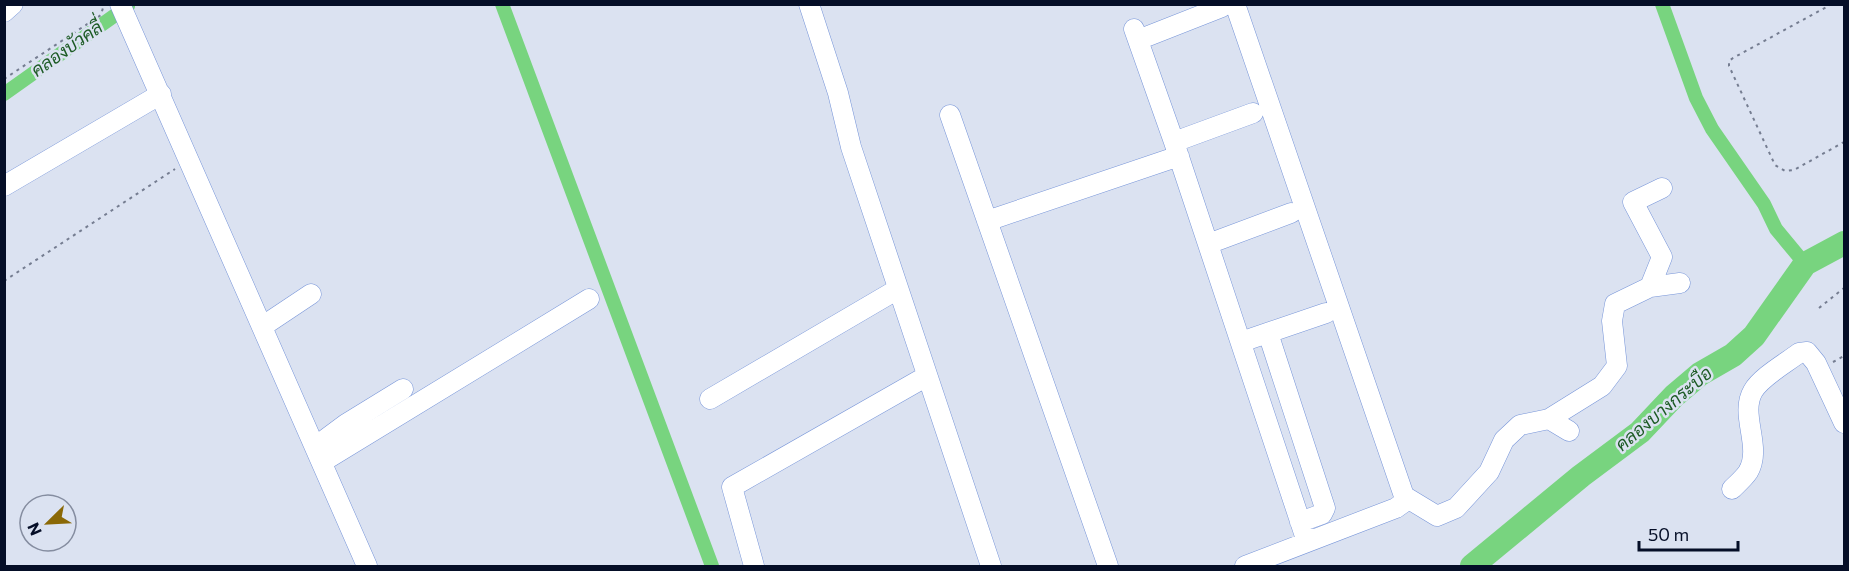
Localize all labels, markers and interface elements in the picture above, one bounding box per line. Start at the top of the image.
water label: คลองบัวคลี่ [24,11,108,81]
water label: คลองบางกระบือ [1610,361,1716,455]
north arrow [18,493,78,553]
scale bar [1639,514,1738,552]
text: N [23,520,45,539]
text: 50 m [1648,523,1689,545]

